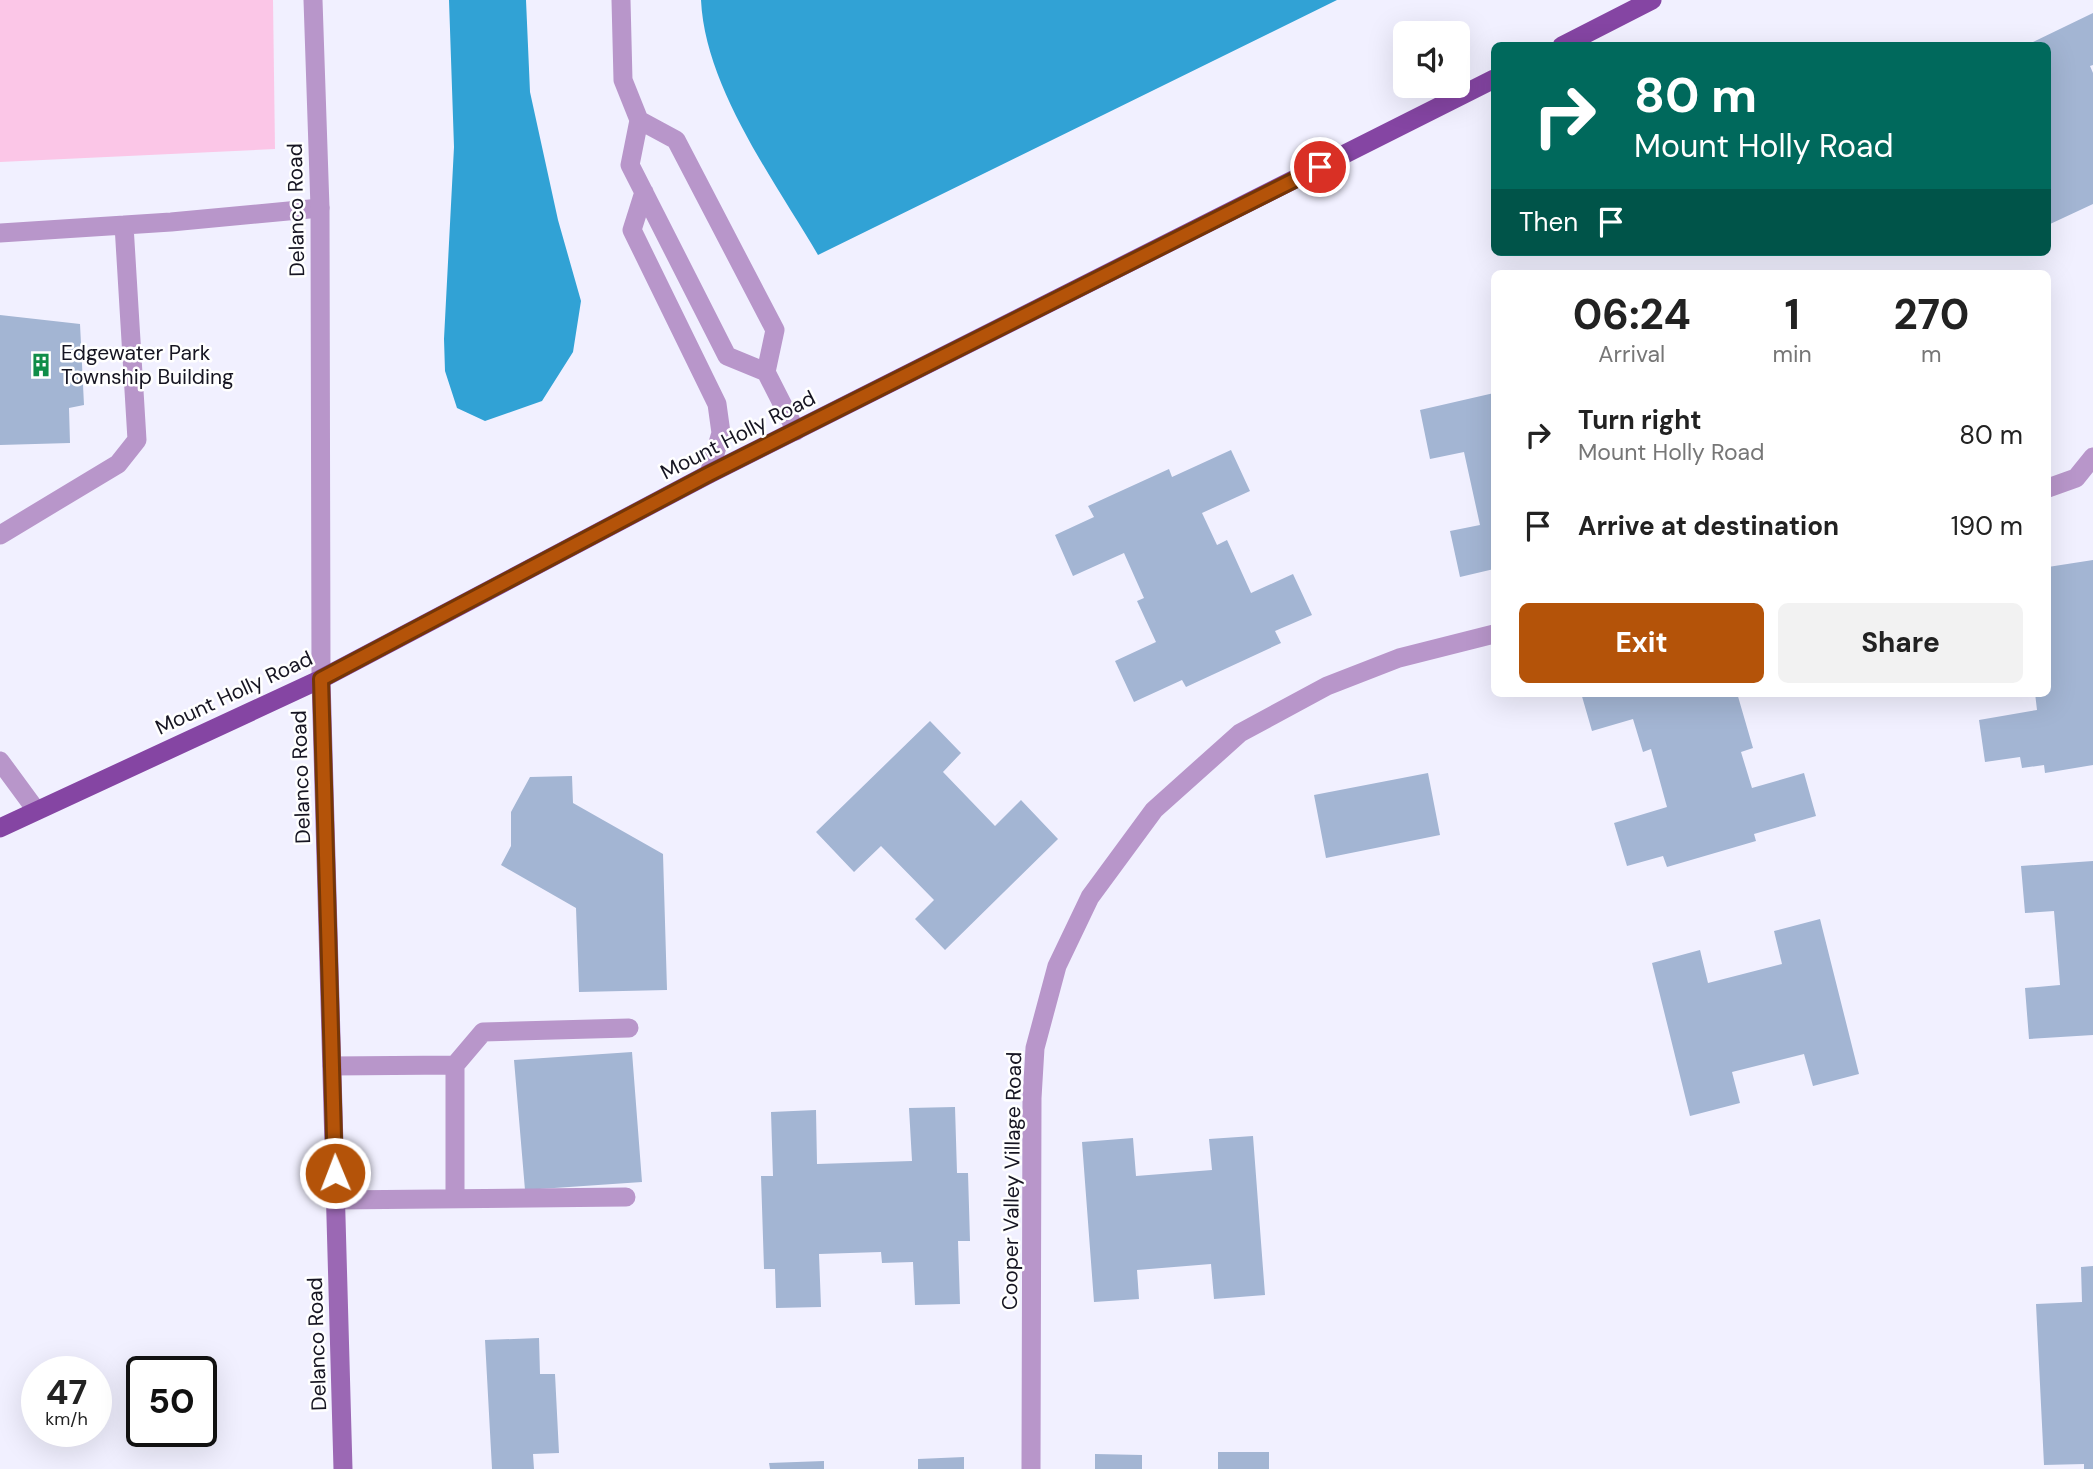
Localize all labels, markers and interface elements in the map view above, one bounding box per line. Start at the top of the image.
map controls [1393,21,1470,98]
button: sound [1393,21,1470,98]
text: 80 m [1634,63,1757,127]
icon: right [1519,70,1610,161]
text: Mount Holly Road [1634,125,1894,167]
pin [1290,137,1350,197]
street label: Delanco Road [281,143,311,277]
icon: arrive [1301,148,1339,186]
icon: arrive [1592,203,1630,241]
text: Then [1519,205,1578,239]
text: 06:24 [1573,287,1691,342]
text: 1 [1784,287,1800,342]
text: 270 [1893,287,1969,342]
place label: Edgewater Park Township Building [61,339,234,391]
text: Arrival [1598,339,1665,369]
text: min [1773,339,1812,369]
text: m [1921,339,1942,369]
building icon: Edgewater Park Township Building [27,351,55,379]
street label: Mount Holly Road [656,384,820,486]
text: Turn right [1578,403,1702,437]
icon: right [1519,416,1557,454]
text: 80 m [1959,418,2023,452]
text: Mount Holly Road [1578,437,1765,467]
icon: arrive [1519,507,1557,545]
text: Arrive at destination [1578,509,1839,543]
text: 190 m [1951,509,2023,543]
button: Exit [1519,603,1764,683]
button: Share [1778,603,2023,683]
street label: Mount Holly Road [151,644,317,742]
street label: Delanco Road [285,710,317,844]
street label: Cooper Valley Village Road [996,1052,1028,1310]
position arrow [298,1136,372,1210]
street label: Delanco Road [301,1277,333,1411]
speed limit sign: 50 [126,1356,217,1447]
text: 47 [46,1369,87,1415]
text: km/h [45,1407,88,1431]

